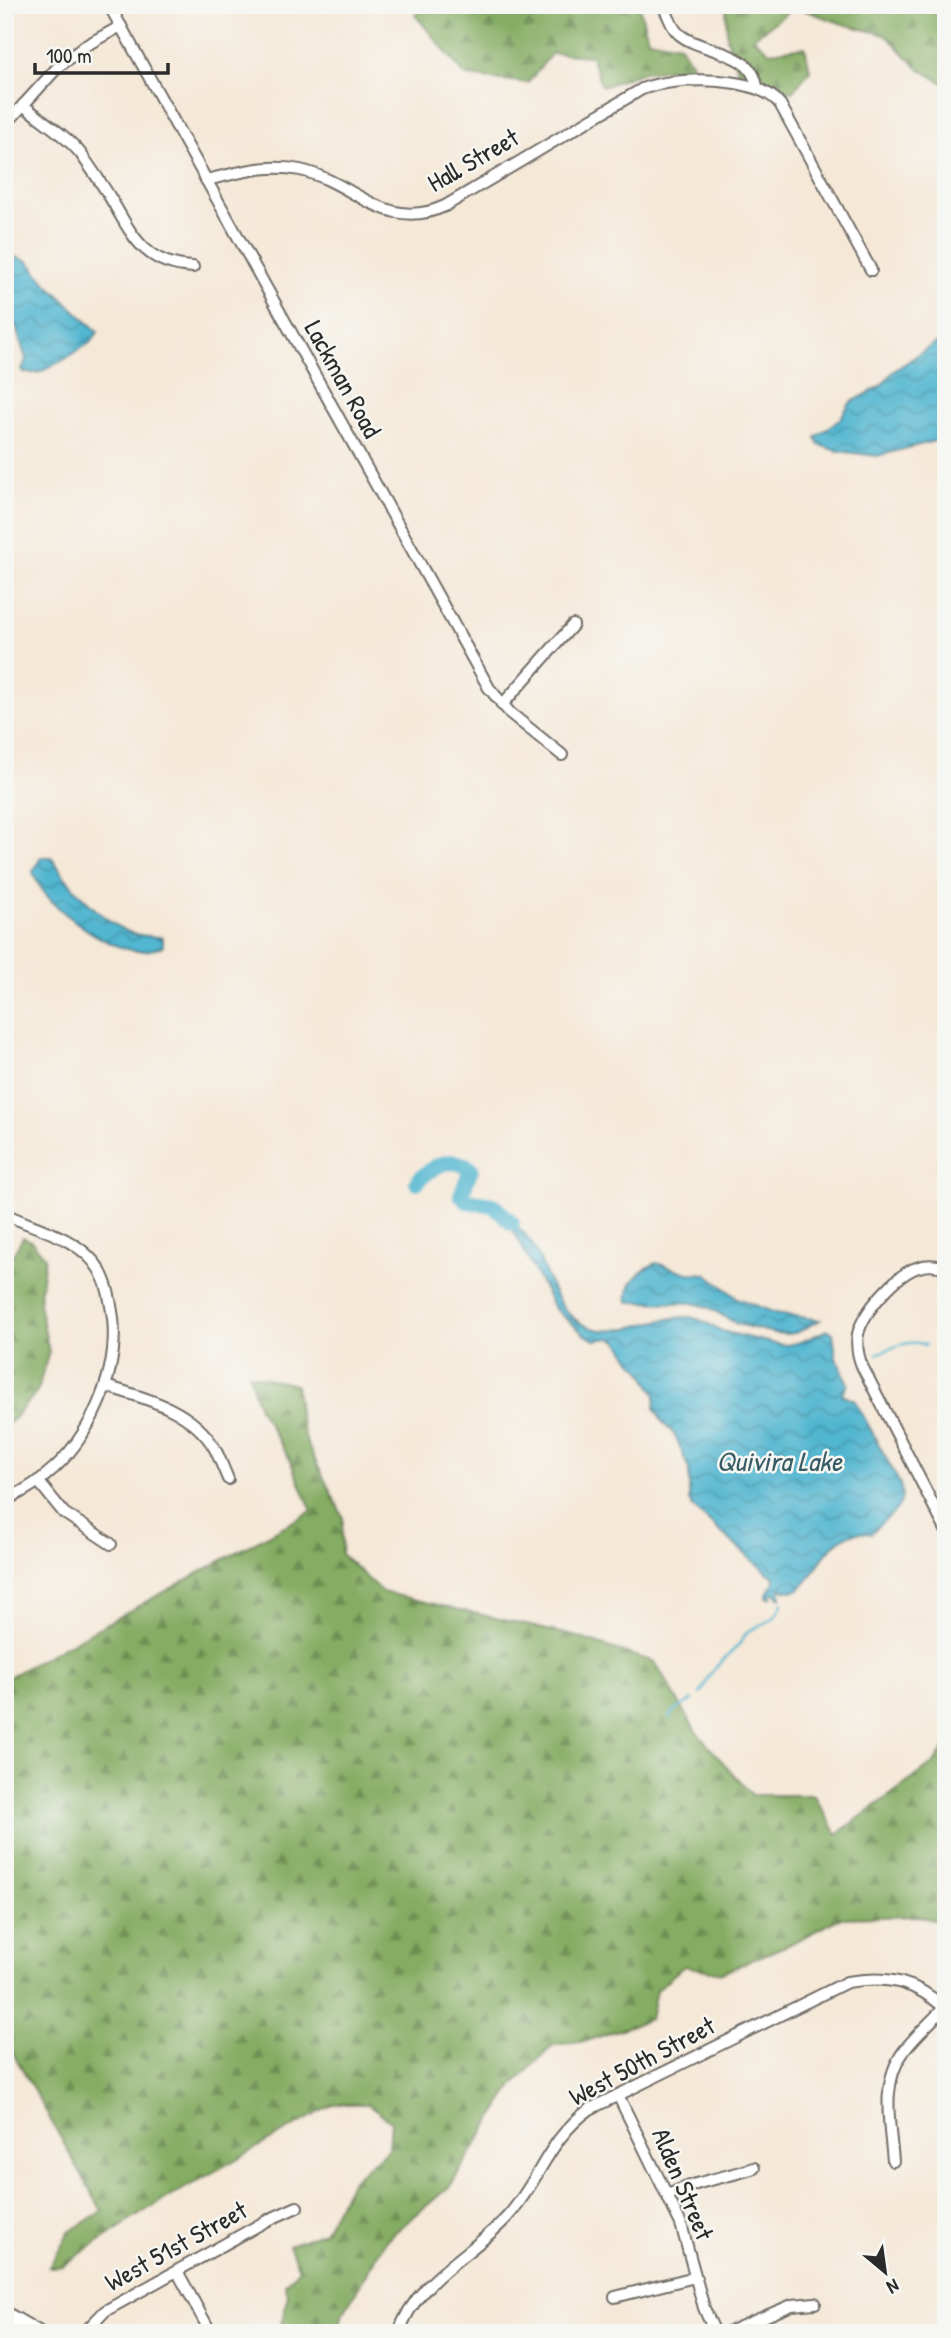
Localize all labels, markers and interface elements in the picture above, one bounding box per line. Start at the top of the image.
scale bar [35,32,168,76]
text: 100 m [46,41,92,70]
street label: Hall Street [421,119,526,200]
street label: Lackman Road [297,314,390,444]
water label: Quivira Lake [716,1442,844,1480]
street label: West 50th Street [563,2007,722,2114]
street label: Alden Street [644,2122,723,2246]
street label: West 51st Street [99,2192,254,2299]
north arrow [850,2236,920,2306]
text: N [883,2273,904,2301]

